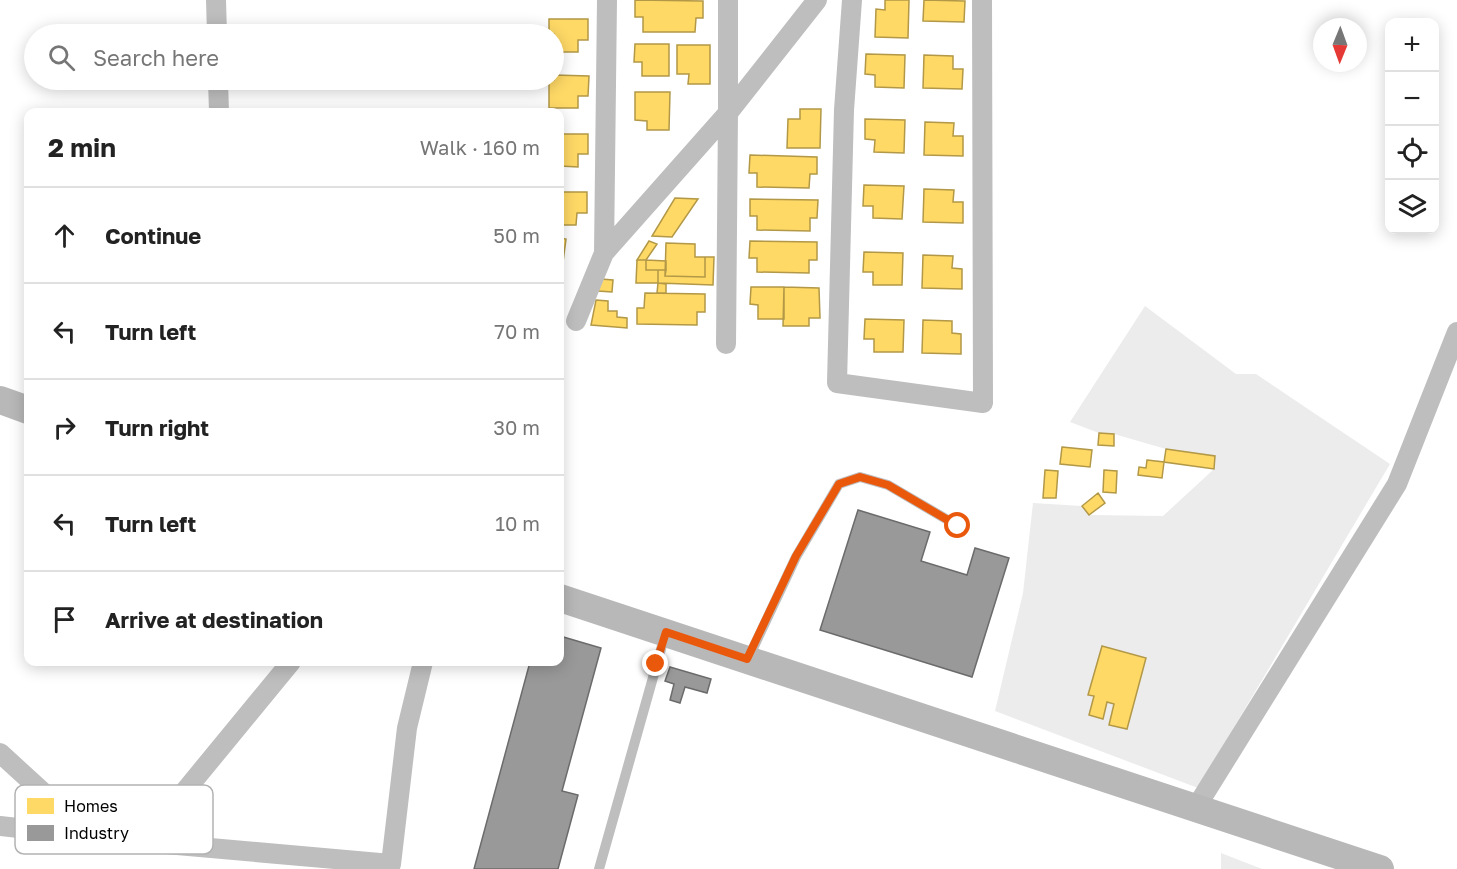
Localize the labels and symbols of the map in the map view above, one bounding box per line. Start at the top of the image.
north arrow [1313,18,1367,72]
route start [944,512,970,538]
route end [642,650,668,676]
legend [15,785,213,854]
text: Homes [64,796,118,816]
text: Industry [64,823,129,843]

